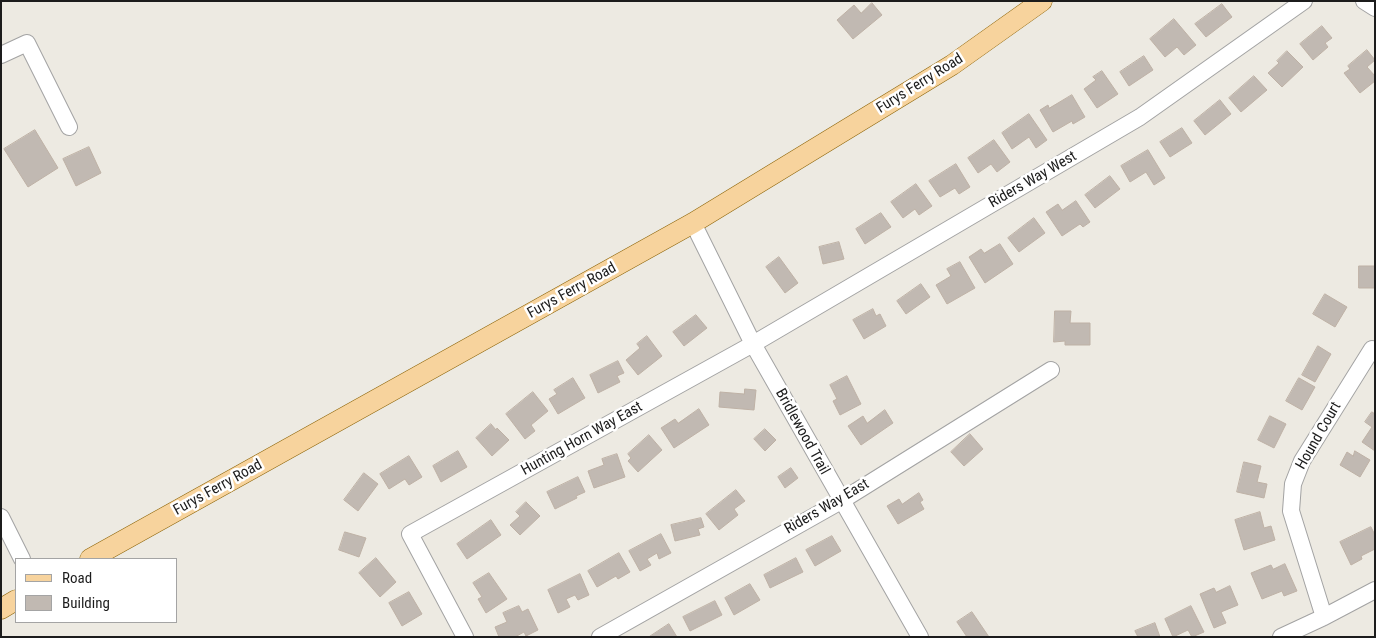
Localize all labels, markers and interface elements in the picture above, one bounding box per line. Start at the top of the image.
street label: Furys Ferry Road [873,50,967,118]
street label: Riders Way West [986,148,1080,212]
street label: Furys Ferry Road [524,259,620,323]
street label: Bridlewood Trail [771,386,833,478]
street label: Hunting Horn Way East [518,398,646,480]
street label: Hound Court [1292,399,1346,473]
street label: Furys Ferry Road [170,456,266,520]
street label: Riders Way East [782,476,872,538]
legend [15,558,178,623]
text: Road [62,569,92,587]
text: Building [62,594,110,612]

